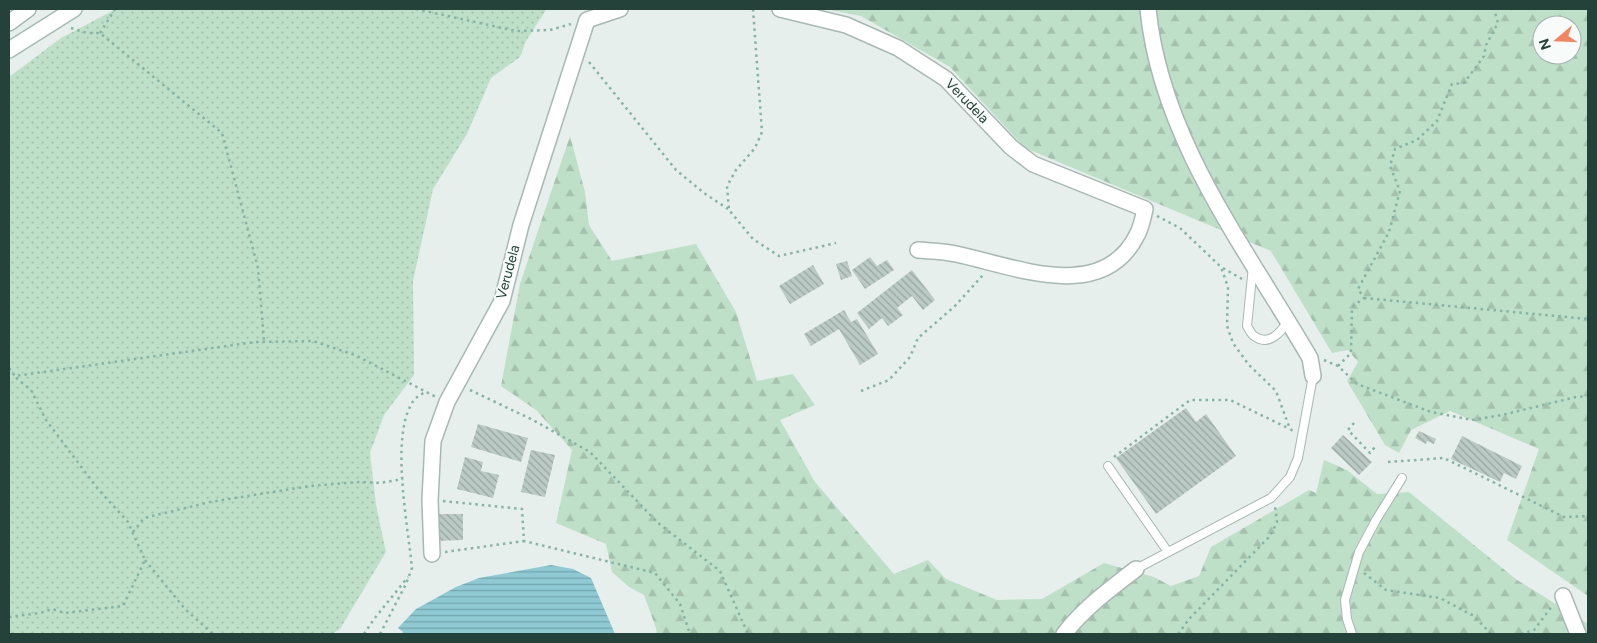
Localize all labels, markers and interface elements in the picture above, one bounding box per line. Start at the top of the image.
north arrow [1532,15,1582,65]
text: N [1535,36,1555,52]
street label: Verudela [942,75,992,127]
street label: Verudela [493,243,523,301]

